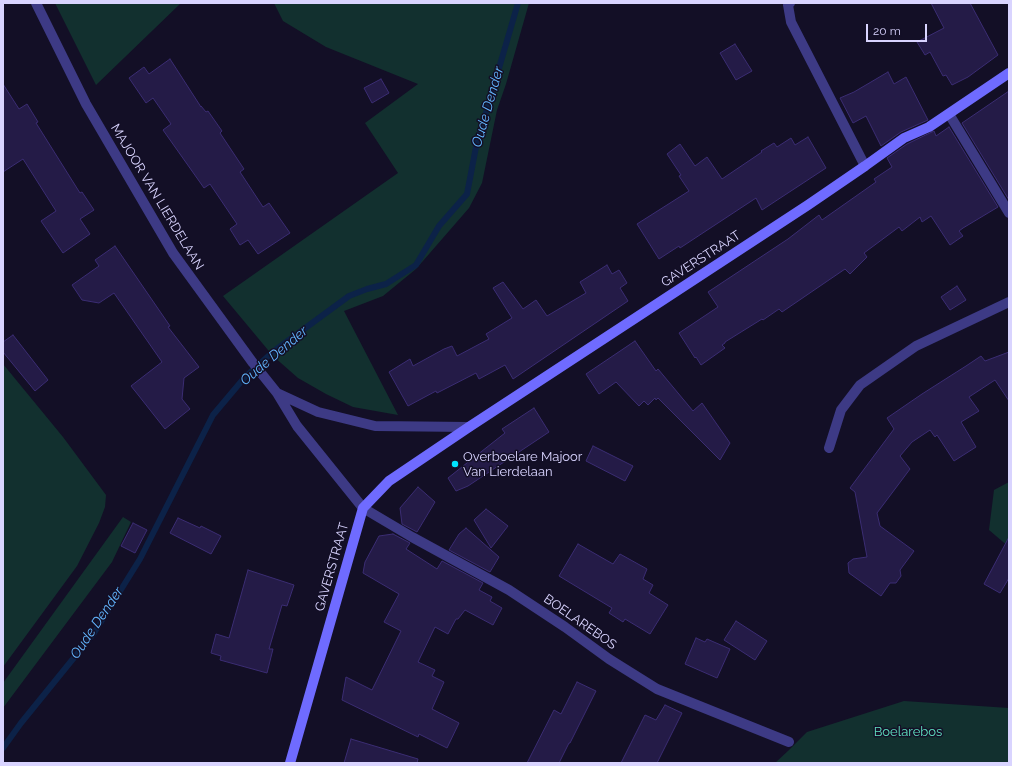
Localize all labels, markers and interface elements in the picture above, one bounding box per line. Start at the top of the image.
scale bar [868,16,929,42]
text: 20 m [873,24,901,38]
water label: Oude Dender [468,65,508,149]
street label: MAJOOR VAN LIERDELAAN [107,121,207,273]
street label: GAVERSTRAAT [658,228,744,290]
water label: Oude Dender [237,323,311,389]
place label: Overboelare Majoor Van Lierdelaan [463,449,582,480]
marker: Overboelare Majoor Van Lierdelaan [450,459,460,469]
street label: GAVERSTRAAT [312,521,352,613]
water label: Oude Dender [67,584,127,662]
street label: BOELAREBOS [541,591,619,653]
park label: Boelarebos [874,724,942,740]

